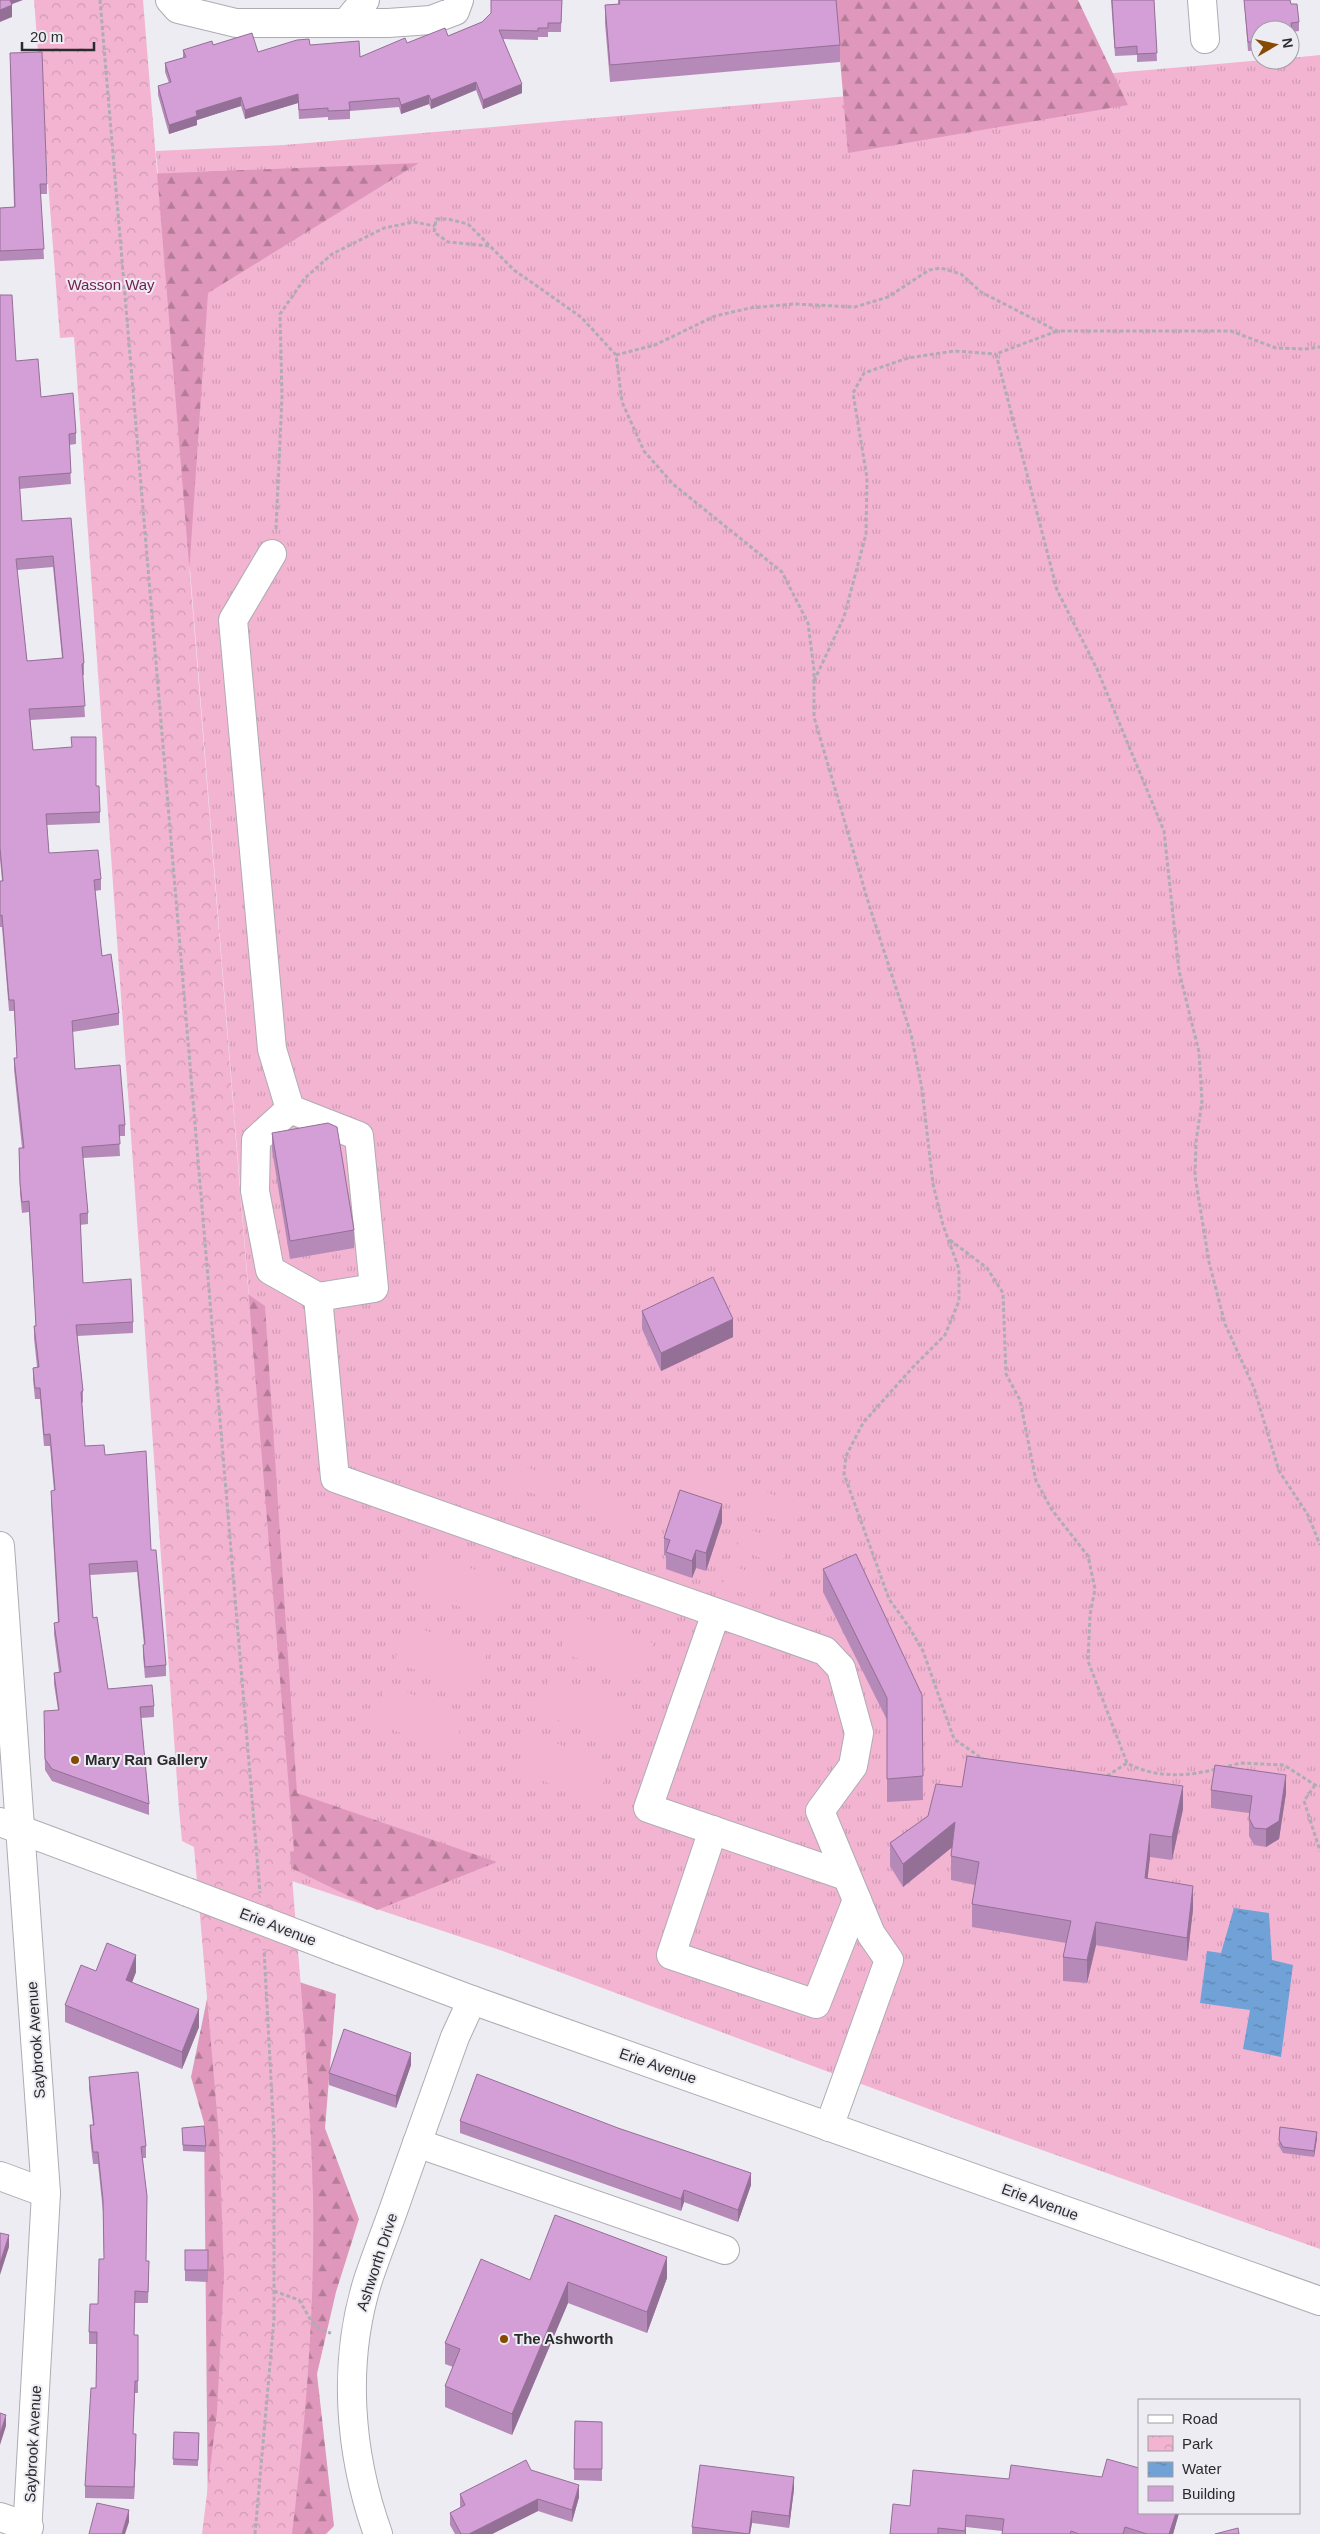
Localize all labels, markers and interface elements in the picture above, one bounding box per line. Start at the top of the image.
scale bar [22,20,95,52]
north arrow [1250,20,1300,70]
text: 20 m [30,28,63,45]
text: N [1279,37,1297,49]
park label: Wasson Way [67,276,155,293]
place label: Mary Ran Gallery [85,1751,208,1768]
marker: Mary Ran Gallery [69,1754,81,1766]
street label: Erie Avenue [237,1904,319,1949]
street label: Saybrook Avenue [23,1981,48,2099]
street label: Erie Avenue [617,2044,699,2087]
street label: Erie Avenue [999,2180,1081,2223]
street label: Ashworth Drive [353,2211,400,2313]
place label: The Ashworth [514,2330,613,2347]
marker: The Ashworth [498,2333,510,2345]
street label: Saybrook Avenue [21,2385,44,2503]
legend [1138,2399,1300,2514]
text: Road [1182,2410,1218,2427]
text: Park [1182,2435,1213,2452]
text: Water [1182,2460,1221,2477]
text: Building [1182,2485,1235,2502]

